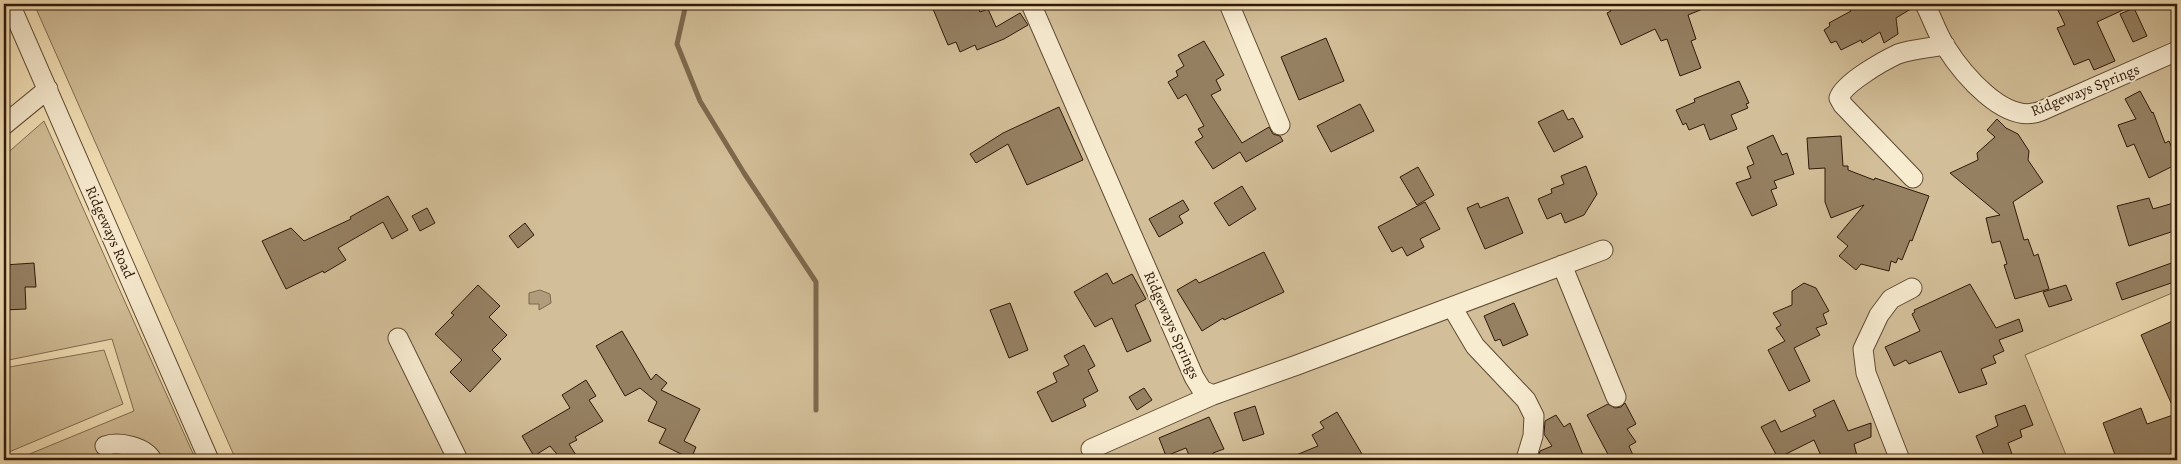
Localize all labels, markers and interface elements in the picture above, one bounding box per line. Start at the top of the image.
street label: Ridgeways Springs [2028,59,2142,121]
street label: Ridgeways Road [81,182,140,282]
street label: Ridgeways Springs [1139,268,1205,382]

